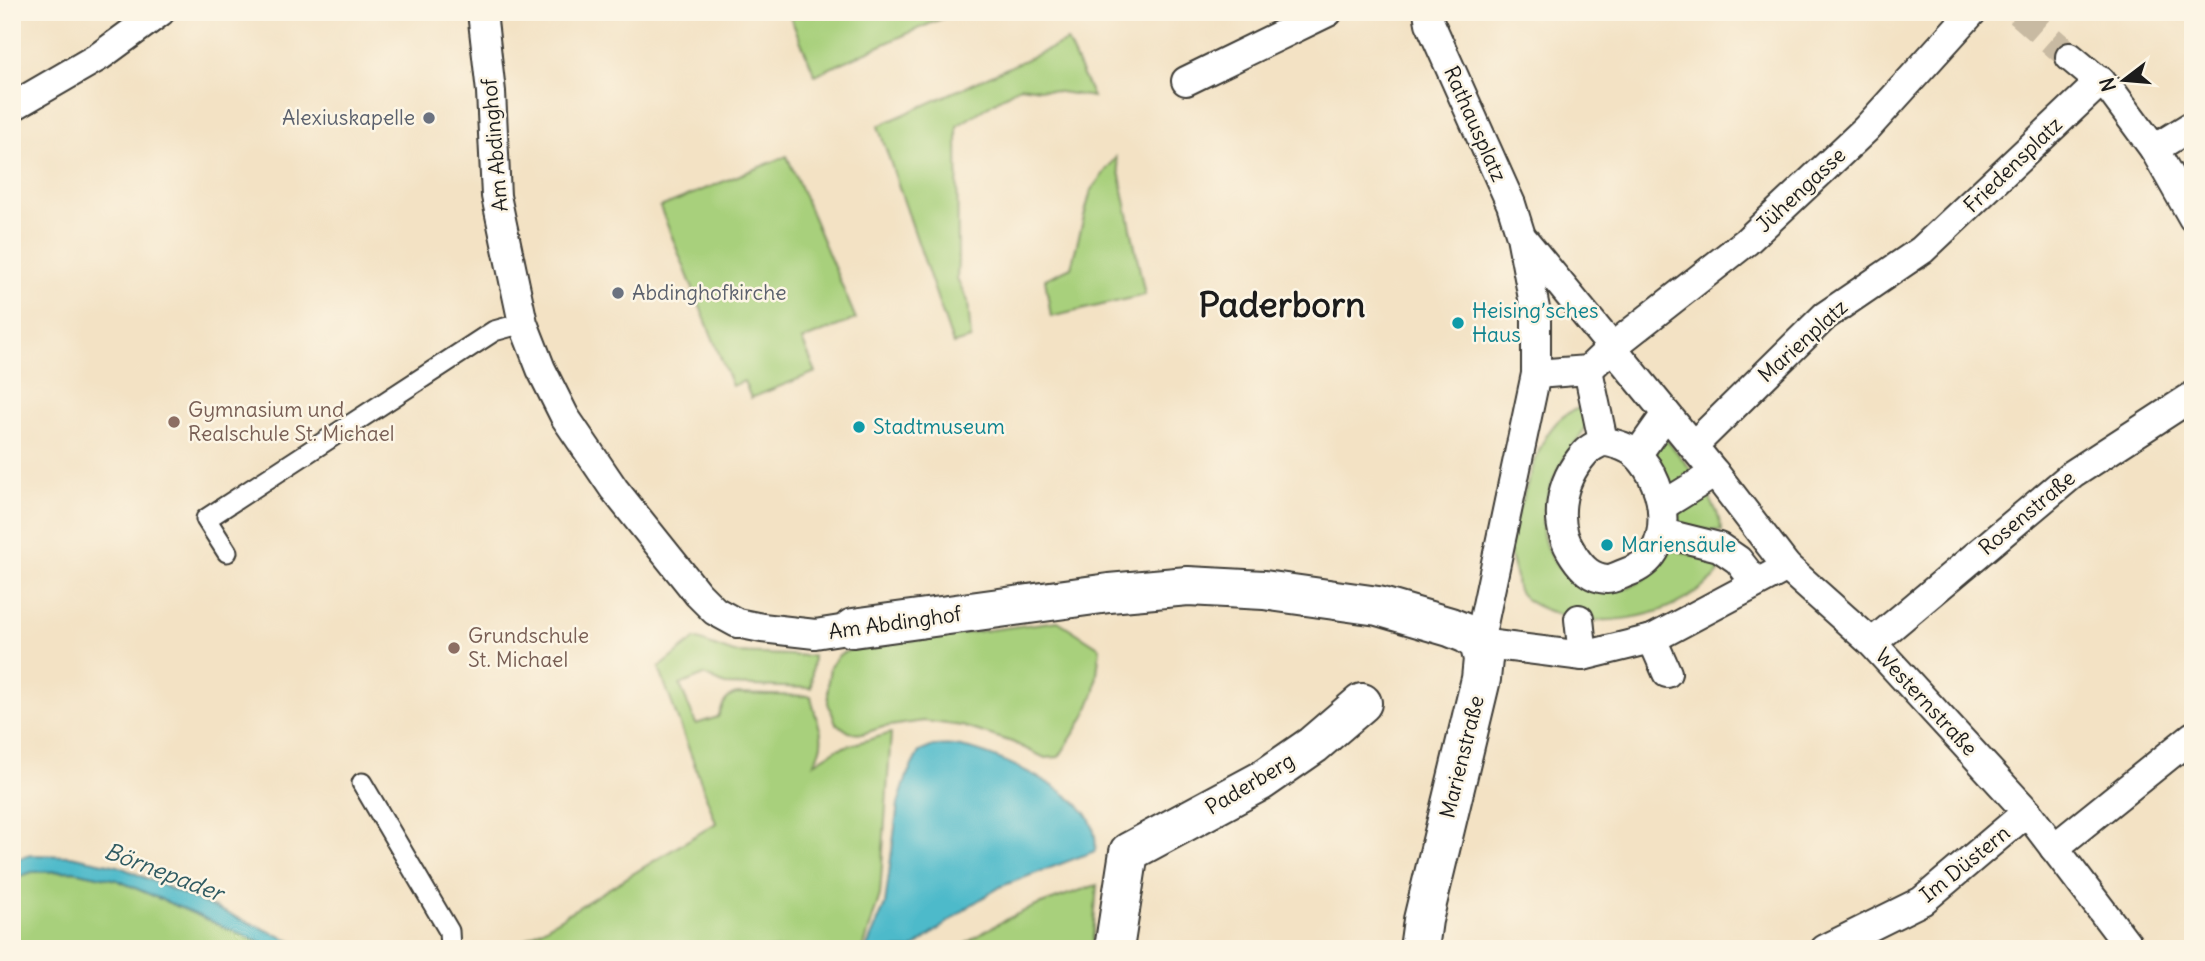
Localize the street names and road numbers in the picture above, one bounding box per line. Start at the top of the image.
street label: Rathausplatz [1438,62,1513,186]
street label: Am Abdinghof [475,76,514,213]
street label: Friedensplatz [1958,111,2068,218]
street label: Jühengasse [1750,141,1851,238]
street label: Marienplatz [1752,293,1853,388]
street label: Rosenstraße [1973,464,2080,561]
street label: Am Abdinghof [827,600,964,645]
street label: Westernstraße [1870,642,1983,761]
street label: Marienstraße [1433,693,1490,821]
street label: Paderberg [1200,746,1299,821]
street label: Im Düstern [1914,819,2015,908]

